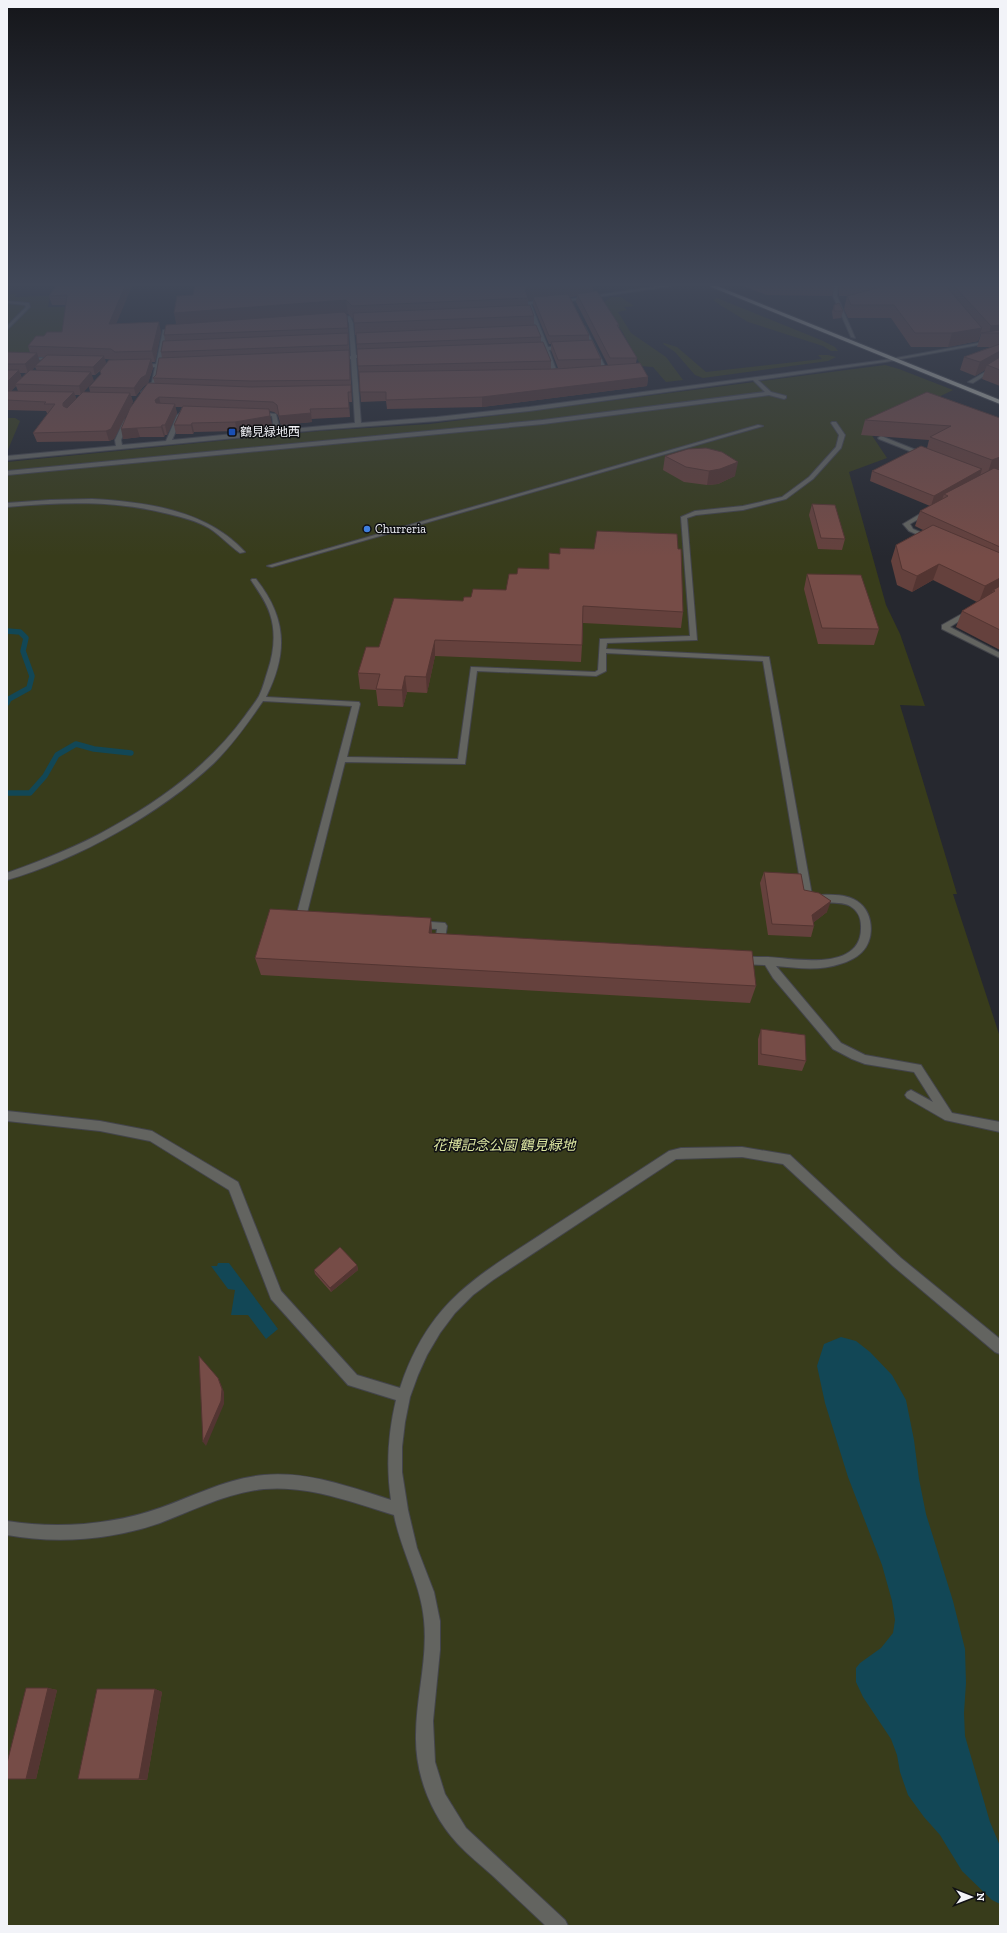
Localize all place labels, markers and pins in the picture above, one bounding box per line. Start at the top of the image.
place label: 鶴見緑地西 [240,425,300,439]
marker: 鶴見緑地西 [227,427,237,437]
place label: Churreria [375,522,426,536]
marker: Churreria [362,524,372,534]

